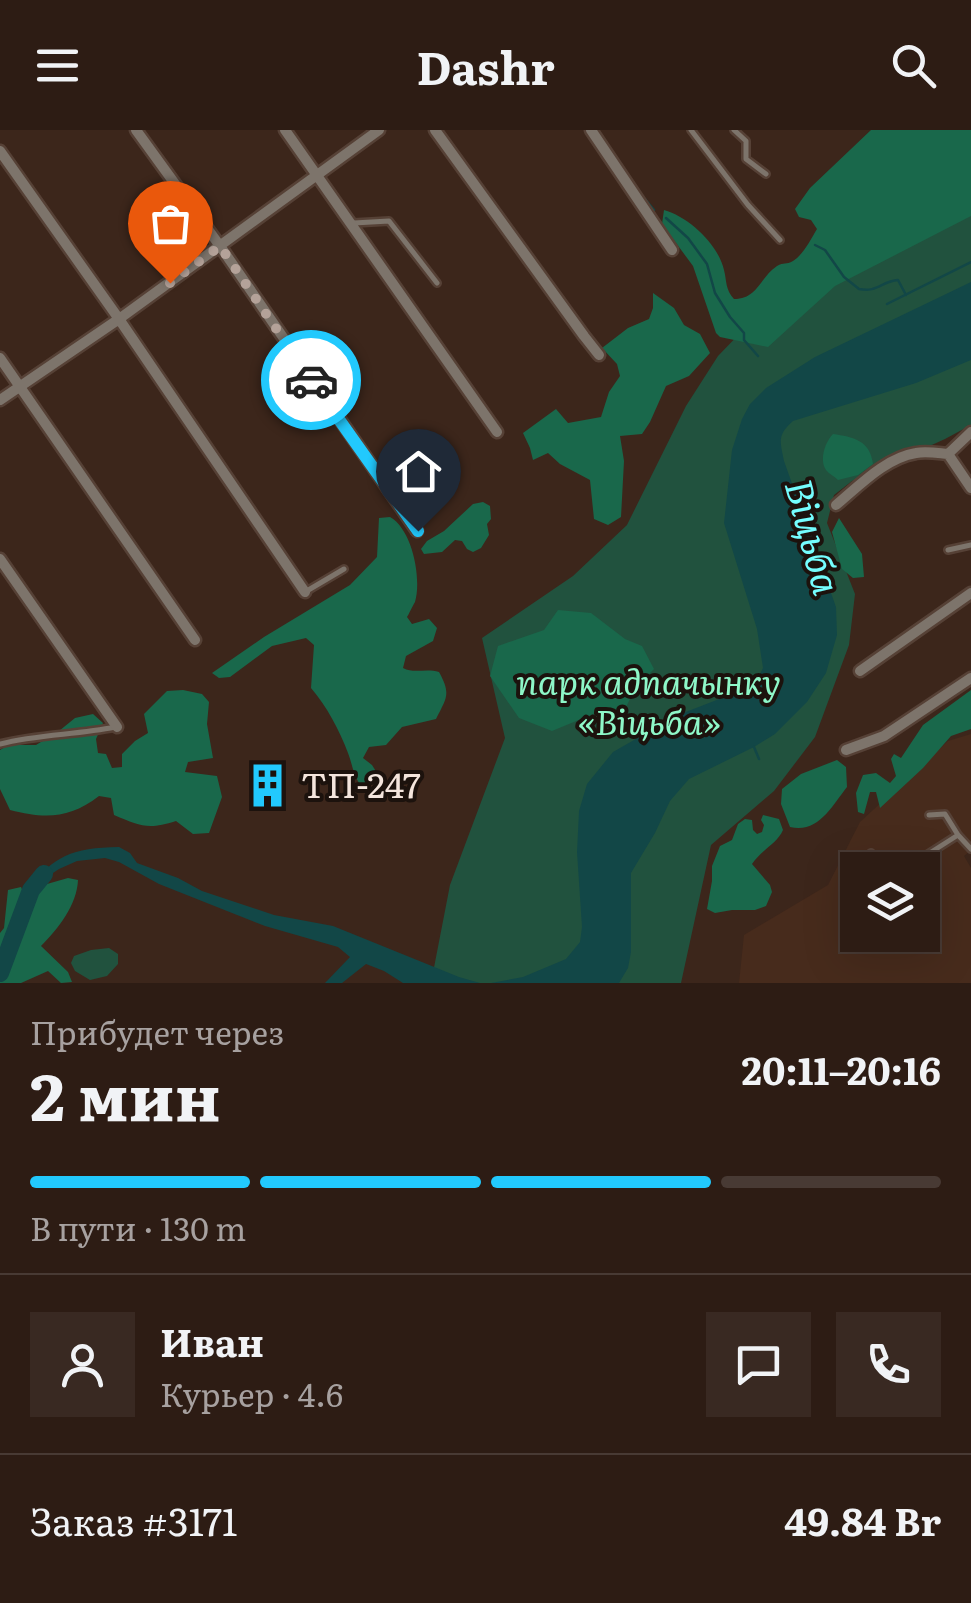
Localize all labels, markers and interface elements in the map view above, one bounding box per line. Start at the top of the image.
text: Dashr [416,32,555,99]
icon: menu [30,38,85,93]
icon: search [886,38,941,93]
pin [128,181,213,284]
icon: bag [143,196,198,251]
courier [261,330,361,430]
icon: car [284,353,339,408]
pin [376,429,461,532]
icon: home [391,444,446,499]
water label: Віцьба [773,472,858,600]
park label: парк адпачынку «Віцьба» [517,654,781,746]
place label: ТП-247 [301,757,421,809]
building icon: ТП-247 [244,762,292,810]
map controls [840,852,940,952]
button: layers [840,852,940,952]
text: Прибудет через [30,1007,284,1055]
text: 20:11–20:16 [741,1040,941,1097]
text: 2 мин [30,1044,221,1141]
text: В пути · 130 m [30,1203,246,1251]
button: person [30,1312,135,1417]
text: Иван [160,1312,264,1369]
button: chat [706,1312,811,1417]
button: phone [836,1312,941,1417]
text: Курьер · 4.6 [160,1369,343,1417]
text: Заказ #3171 [30,1491,238,1548]
text: 49.84 Br [784,1491,941,1548]

